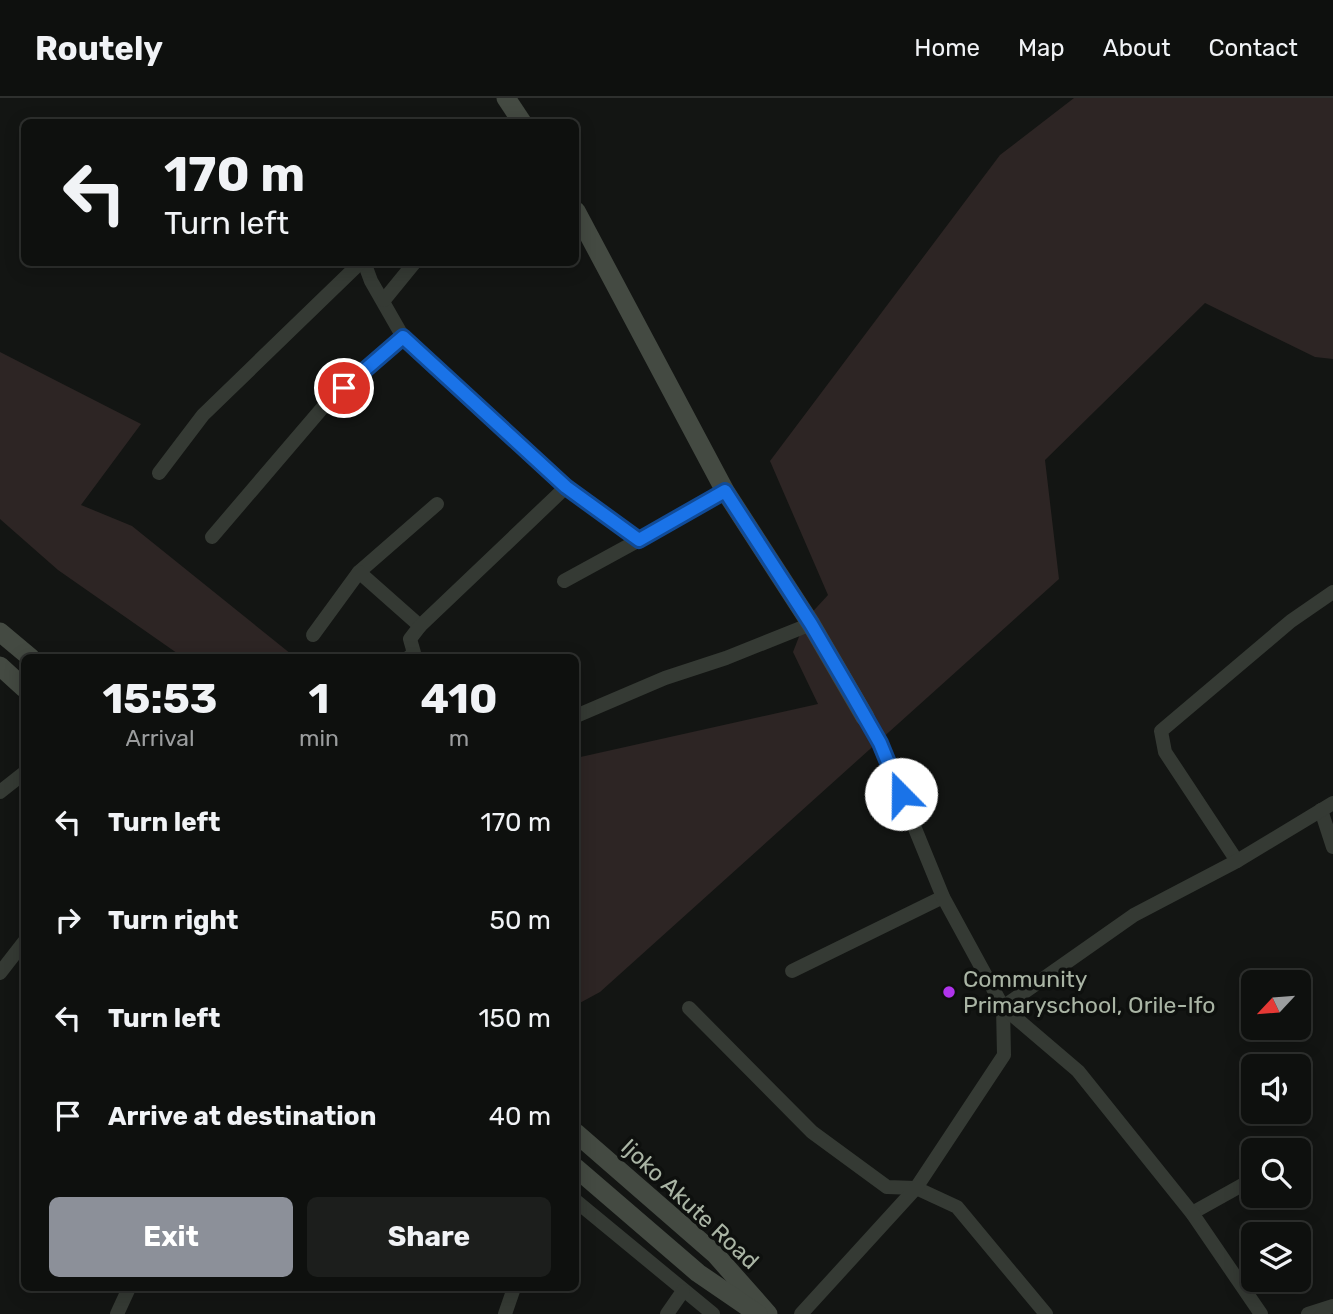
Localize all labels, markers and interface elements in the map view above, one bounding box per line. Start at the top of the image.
text: Routely [35,29,163,68]
text: Home [914,34,980,62]
text: Map [1018,34,1065,62]
text: About [1103,34,1171,62]
text: Contact [1209,34,1298,62]
text: 170 m [164,145,305,203]
icon: left [49,147,140,238]
text: Turn left [164,204,289,242]
pin [314,358,374,418]
icon: arrive [325,369,363,407]
text: 15:53 [102,674,218,724]
text: 1 [309,674,329,724]
text: 410 [420,674,498,724]
text: Arrival [126,724,195,752]
text: min [299,724,339,752]
text: m [449,724,469,752]
position arrow [864,757,938,831]
icon: left [49,803,87,841]
text: Turn left [108,807,220,838]
text: 170 m [481,807,551,838]
icon: right [49,901,87,939]
text: Turn right [108,905,238,936]
text: 50 m [490,905,551,936]
place label: Community Primaryschool, Orile-Ifo [963,965,1216,1019]
north arrow [1241,970,1311,1040]
map controls [1241,970,1311,1292]
marker: Community Primaryschool, Orile-Ifo [941,984,957,1000]
icon: left [49,999,87,1037]
text: Turn left [108,1003,220,1034]
text: 150 m [478,1003,551,1034]
button: sound [1241,1054,1311,1124]
icon: arrive [49,1097,87,1135]
text: Arrive at destination [108,1101,376,1132]
text: 40 m [489,1101,551,1132]
street label: Ijoko Akute Road [615,1133,765,1275]
button: search [1241,1138,1311,1208]
button: Exit [49,1197,293,1277]
button: Share [307,1197,551,1277]
button: layers [1241,1222,1311,1292]

